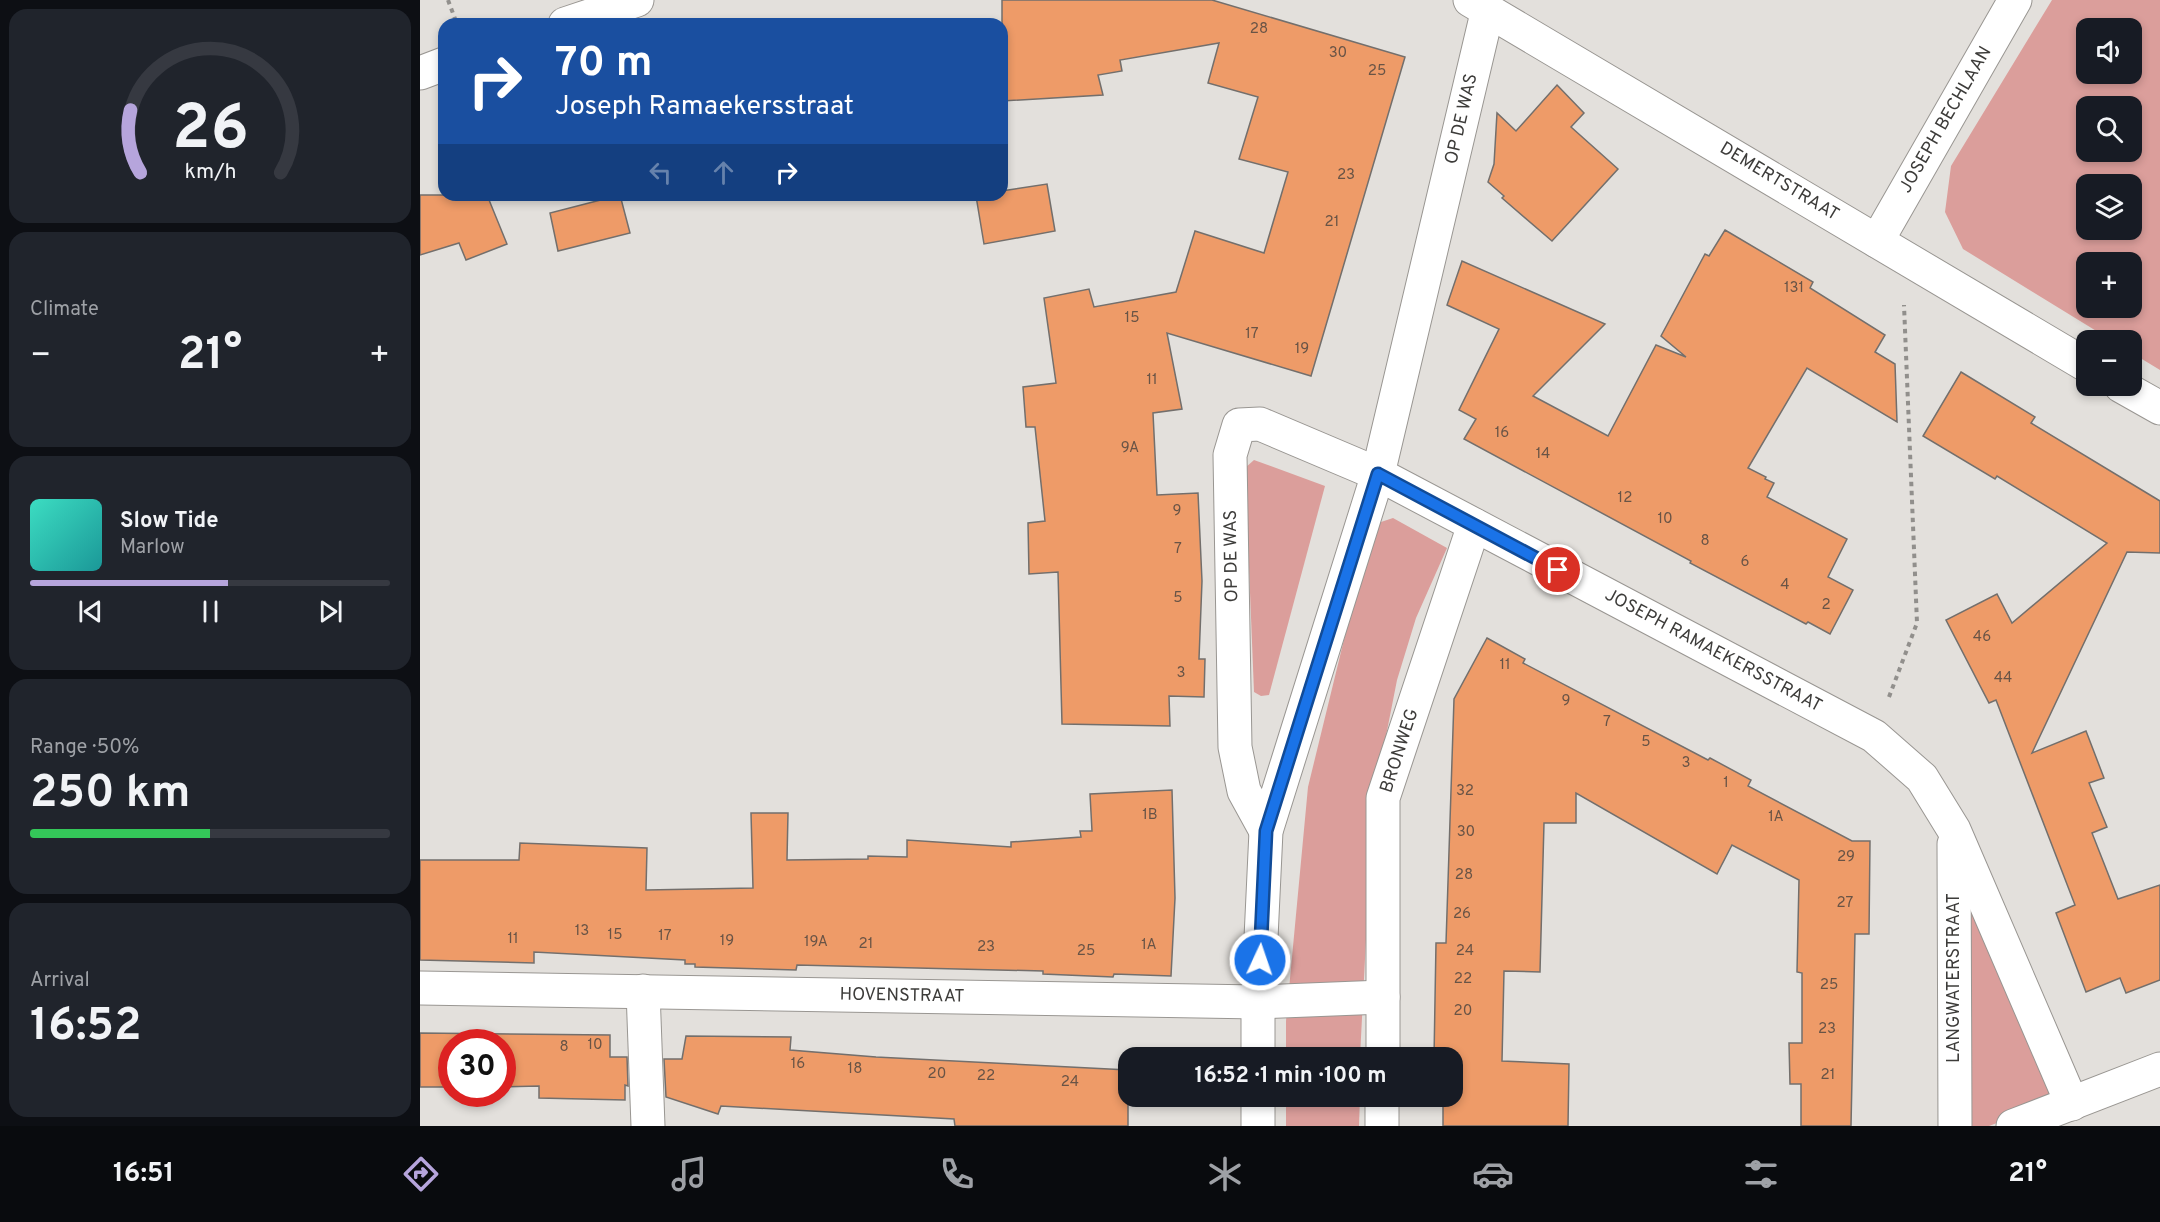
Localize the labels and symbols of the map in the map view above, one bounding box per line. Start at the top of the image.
house number: 28 [1250,20,1268,39]
street label: JOSEPH BECHLAAN [1895,42,1997,198]
house number: 30 [1329,44,1347,63]
house number: 25 [1368,62,1386,81]
street label: OP DE WAS [1440,71,1484,167]
street label: DEMERTSTRAAT [1715,137,1843,227]
house number: 23 [1337,166,1355,185]
house number: 21 [1325,213,1339,232]
house number: 131 [1784,279,1804,298]
house number: 15 [1125,309,1139,328]
house number: 17 [1245,325,1259,344]
house number: 19 [1295,340,1309,359]
house number: 11 [1146,371,1158,390]
house number: 16 [1495,424,1509,443]
house number: 9A [1121,439,1139,458]
house number: 14 [1536,445,1550,464]
house number: 12 [1618,489,1632,508]
house number: 9 [1173,502,1181,521]
street label: OP DE WAS [1220,510,1244,602]
house number: 10 [1657,510,1673,529]
house number: 8 [1700,532,1710,551]
house number: 7 [1174,540,1182,559]
pin [1532,544,1583,595]
house number: 6 [1741,553,1750,572]
house number: 4 [1780,576,1790,595]
street label: JOSEPH RAMAEKERSSTRAAT [1600,584,1826,718]
house number: 5 [1173,589,1183,608]
house number: 2 [1821,596,1831,615]
house number: 46 [1973,628,1991,647]
house number: 11 [1499,656,1511,675]
house number: 3 [1176,664,1186,683]
house number: 44 [1994,669,2012,688]
house number: 9 [1562,692,1570,711]
street label: BRONWEG [1376,706,1424,796]
house number: 7 [1603,713,1611,732]
house number: 5 [1641,733,1651,752]
house number: 3 [1681,754,1691,773]
house number: 1 [1723,774,1729,793]
house number: 32 [1456,782,1474,801]
house number: 1B [1142,806,1158,825]
house number: 1A [1768,808,1784,827]
house number: 30 [1457,823,1475,842]
house number: 29 [1837,848,1855,867]
house number: 28 [1455,866,1473,885]
street label: LANGWATERSTRAAT [1943,893,1966,1063]
house number: 27 [1837,894,1854,913]
house number: 26 [1453,905,1471,924]
house number: 13 [575,922,589,941]
house number: 15 [608,926,622,945]
house number: 17 [658,927,672,946]
position arrow [1228,928,1292,992]
house number: 11 [507,930,519,949]
house number: 19 [720,932,734,951]
house number: 19A [804,933,828,952]
house number: 21 [859,935,873,954]
house number: 1A [1141,936,1157,955]
house number: 23 [977,938,995,957]
house number: 25 [1077,942,1095,961]
house number: 24 [1456,942,1474,961]
house number: 22 [1454,970,1472,989]
house number: 25 [1820,976,1838,995]
street label: HOVENSTRAAT [839,983,965,1009]
house number: 20 [1454,1002,1472,1021]
house number: 23 [1818,1020,1836,1039]
speed limit sign: 30 [438,1029,516,1107]
house number: 10 [587,1036,603,1055]
house number: 8 [559,1038,569,1057]
house number: 16 [791,1055,805,1074]
house number: 18 [848,1060,862,1079]
house number: 20 [928,1065,946,1084]
house number: 21 [1821,1066,1835,1085]
house number: 22 [977,1067,995,1086]
house number: 24 [1061,1073,1079,1092]

